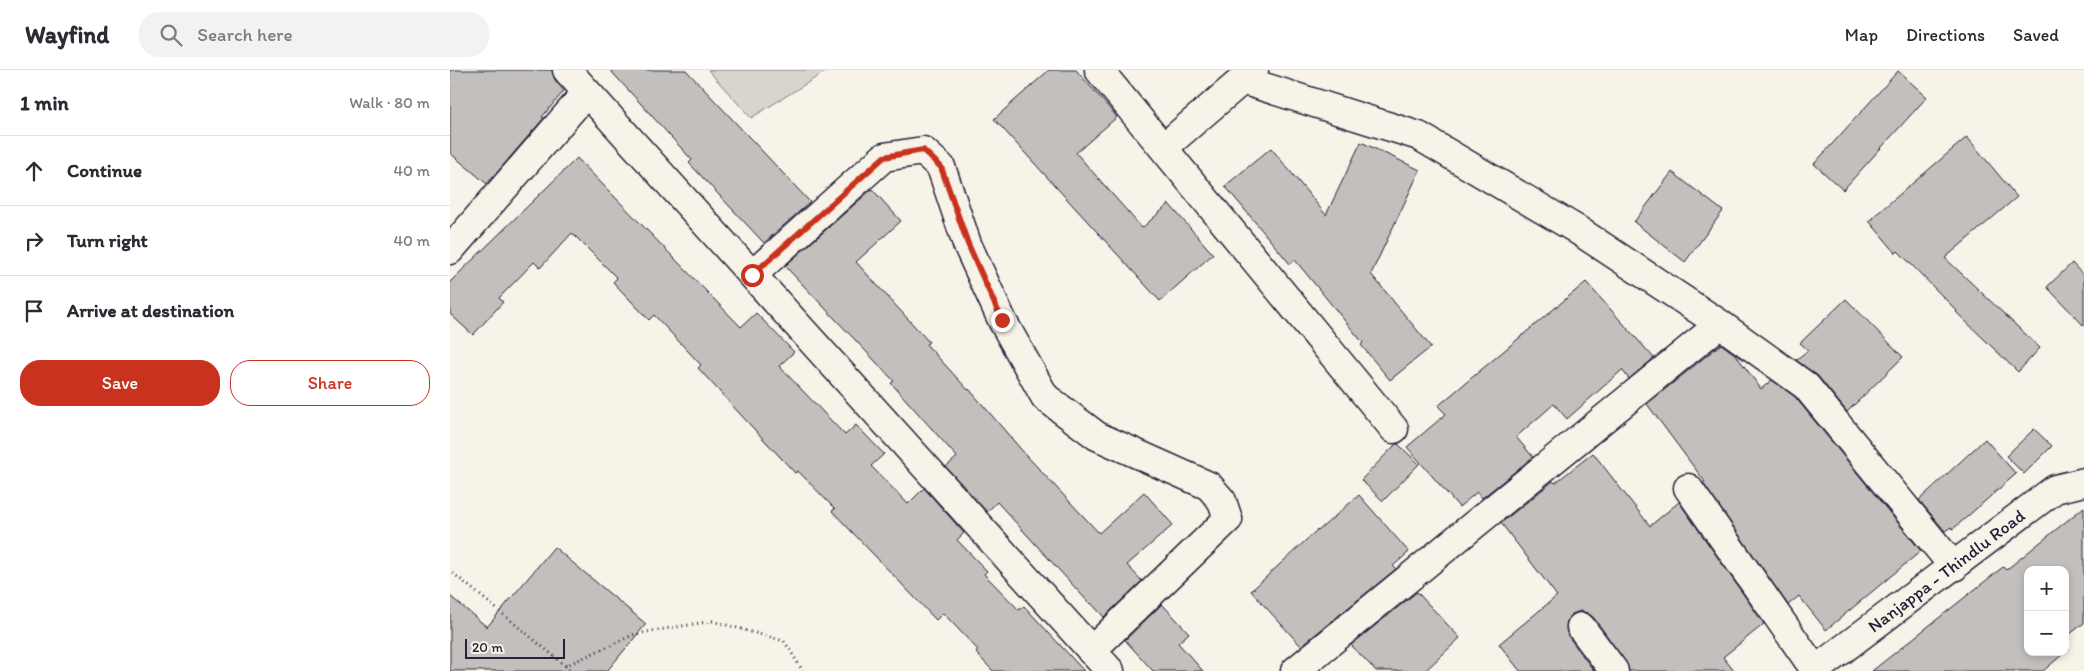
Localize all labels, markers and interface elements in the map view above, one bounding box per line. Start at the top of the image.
search box [139,12,489,57]
text: Wayfind [25,20,109,49]
icon: search [157,21,185,49]
text: Search here [197,23,293,46]
text: Map [1845,24,1878,46]
text: Directions [1906,24,1985,46]
text: Saved [2013,24,2059,46]
text: 1 min [20,90,69,115]
text: Walk · 80 m [349,93,430,112]
icon: ahead [20,157,48,185]
text: Continue [67,159,142,182]
text: 40 m [393,161,430,180]
icon: right [20,227,48,255]
text: Turn right [67,229,148,252]
text: 40 m [393,231,430,250]
route start [741,264,764,287]
icon: arrive [20,297,48,325]
text: Arrive at destination [67,299,234,322]
route end [991,309,1014,332]
button: Save [20,360,220,406]
button: Share [230,360,430,406]
street label: Nanjappa - Thindlu Road [1864,504,2030,637]
map controls [2024,566,2069,656]
button: + [2024,566,2069,611]
button: − [2024,611,2069,656]
scale bar [465,636,565,659]
text: 20 m [472,639,503,656]

